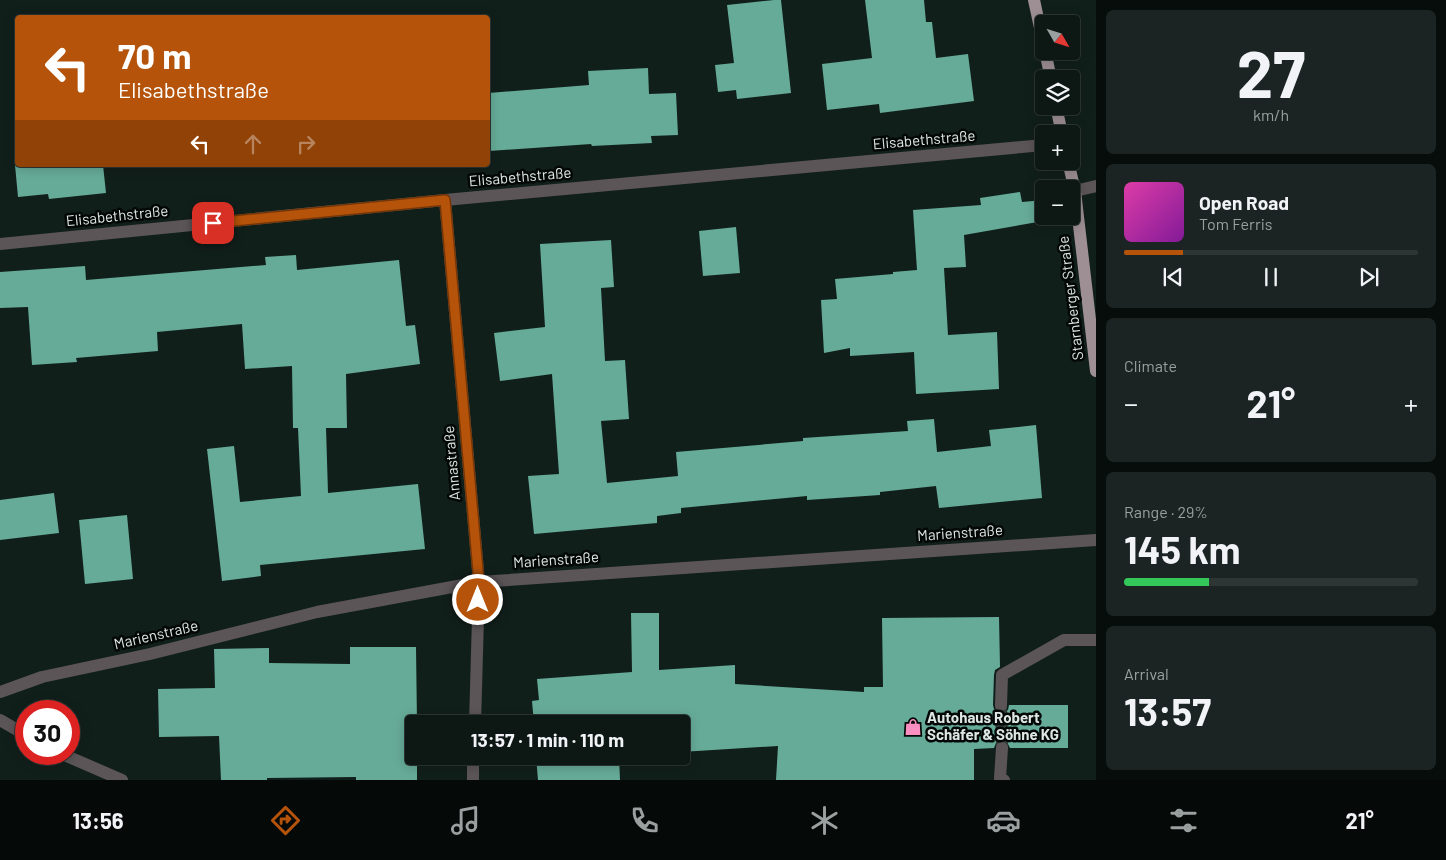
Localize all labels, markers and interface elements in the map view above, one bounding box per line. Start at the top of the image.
north arrow [1035,15,1080,60]
map controls [1035,15,1080,225]
text: 27 [1237,33,1305,111]
text: 70 m [118,34,192,76]
icon: left [35,35,100,100]
button: layers [1035,70,1080,115]
text: Elisabethstraße [118,76,269,102]
text: km/h [1253,105,1289,124]
button: + [1035,125,1080,170]
street label: Elisabethstraße [872,126,976,152]
icon: left [186,130,214,158]
icon: ahead [239,130,267,158]
icon: right [292,130,320,158]
street label: Elisabethstraße [468,163,572,189]
button: − [1035,180,1080,225]
text: Open Road [1199,191,1289,214]
street label: Elisabethstraße [65,201,169,229]
pin [192,202,234,244]
icon: arrive [199,209,227,237]
text: Tom Ferris [1199,214,1273,233]
street label: Starnberger Straße [1053,235,1087,361]
icon: previous [1159,263,1187,291]
icon: pause [1257,263,1285,291]
icon: next [1355,263,1383,291]
text: Climate [1124,356,1177,375]
text: 21° [1247,380,1295,426]
text: − [1124,386,1138,420]
text: + [1404,386,1418,420]
street label: Annastraße [439,425,463,501]
text: Range · 29% [1124,502,1208,521]
street label: Marienstraße [916,520,1003,544]
text: 145 km [1124,526,1241,572]
street label: Marienstraße [512,547,599,571]
position arrow [451,573,503,625]
street label: Marienstraße [112,616,200,652]
text: Arrival [1124,664,1169,683]
text: 13:57 [1124,688,1211,734]
speed limit sign: 30 [15,700,80,765]
place label: Autohaus Robert Schäfer & Söhne KG [927,708,1059,743]
shop icon: Autohaus Robert Schäfer & Söhne KG [903,717,923,737]
text: 13:57 · 1 min · 110 m [471,728,624,751]
icon: directions [268,803,303,838]
icon: music [448,803,483,838]
icon: phone [627,803,662,838]
icon: climate [807,803,842,838]
icon: car [986,803,1021,838]
icon: filters [1166,803,1201,838]
text: 13:56 [72,807,124,833]
text: 21° [1345,807,1374,833]

